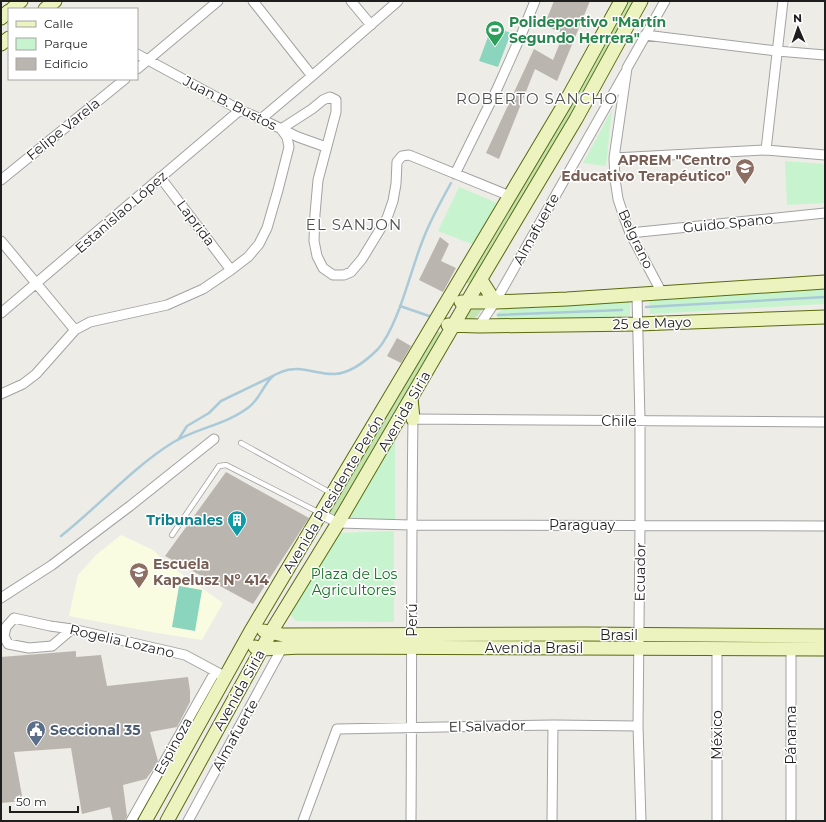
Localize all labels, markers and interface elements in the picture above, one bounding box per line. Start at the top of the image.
legend [8,8,138,80]
north arrow [778,8,818,48]
text: N [793,11,802,25]
place label: Polideportivo "Martín Segundo Herrera" [509,13,666,47]
text: Calle [44,16,73,31]
sports icon: Polideportivo "Martín Segundo Herrera" [484,19,506,47]
text: Parque [44,36,88,51]
text: Edificio [44,56,88,71]
street label: Juan B. Bustos [179,71,280,134]
district label: ROBERTO SANCHO [456,89,618,108]
street label: Felipe Varela [23,94,103,164]
place label: APREM "Centro Educativo Terapéutico" [561,151,731,185]
school or university icon: APREM "Centro Educativo Terapéutico" [734,157,756,185]
street label: Estanislao López [71,167,171,257]
street label: Almafuerte [509,190,563,268]
street label: Laprida [173,196,219,250]
street label: Belgrano [614,206,658,272]
street label: Guido Spano [682,209,774,237]
district label: EL SANJON [306,215,402,234]
street label: 25 de Mayo [612,313,692,333]
street label: Avenida Siria [374,367,434,455]
street label: Avenida Presidente Perón [279,412,387,576]
street label: Chile [601,412,637,430]
building icon: Tribunales [226,509,248,537]
place label: Tribunales [146,511,224,529]
street label: Paraguay [549,516,615,534]
street label: Ecuador [630,542,650,602]
place label: Escuela Kapelusz Nº 414 [153,555,269,589]
school or university icon: Escuela Kapelusz Nº 414 [128,561,150,589]
park label: Plaza de Los Agricultores [311,565,397,599]
street label: Perú [403,603,421,637]
street label: Rogelia Lozano [68,620,176,662]
street label: Brasil [600,626,638,644]
street label: Avenida Brasil [485,639,583,657]
street label: Avenida Siria [209,646,269,734]
street label: Almafuerte [208,696,262,774]
street label: Pánama [782,706,800,764]
street label: México [708,710,726,760]
street label: Espinoza [150,714,196,778]
street label: El Salvador [448,716,526,736]
public building icon: Seccional 35 [25,719,47,747]
place label: Seccional 35 [50,721,141,739]
scale bar [10,788,78,814]
text: 50 m [16,794,47,809]

